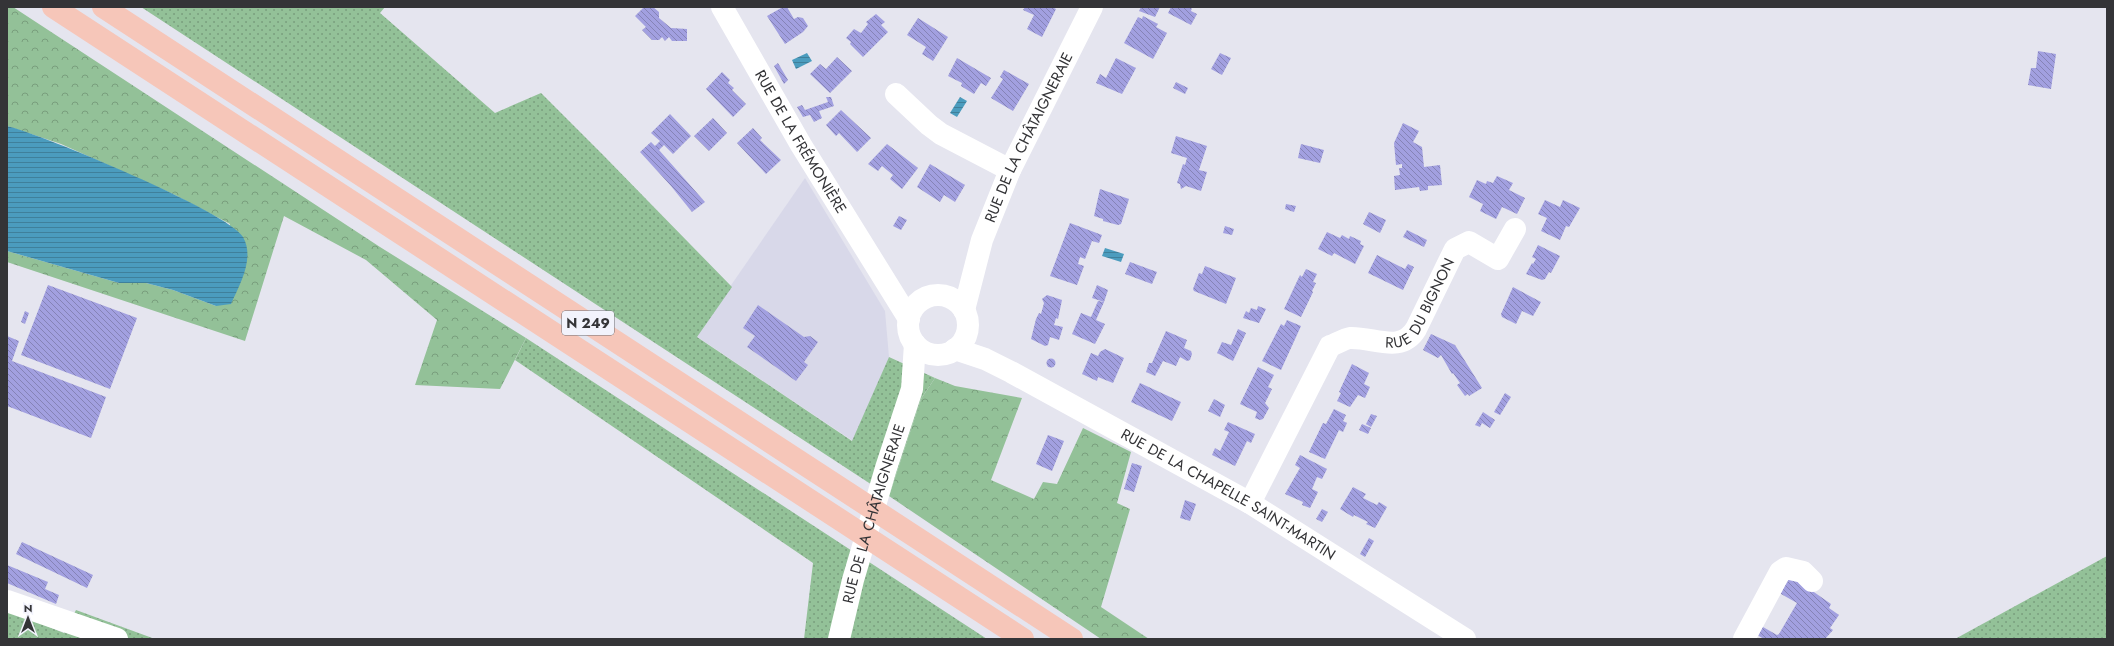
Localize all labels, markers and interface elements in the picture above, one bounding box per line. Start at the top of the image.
street label: RUE DE LA CHÂTAIGNERAIE [979,49,1078,226]
street label: RUE DE LA FRÉMONIÈRE [749,66,852,218]
street label: RUE DU BIGNON [1385,254,1460,354]
road number: N 249 [562,311,614,335]
street label: RUE DE LA CHÂTAIGNERAIE [837,421,911,606]
street label: RUE DE LA CHAPELLE SAINT-MARTIN [1117,423,1340,565]
north arrow [8,598,48,638]
text: N [24,600,32,616]

